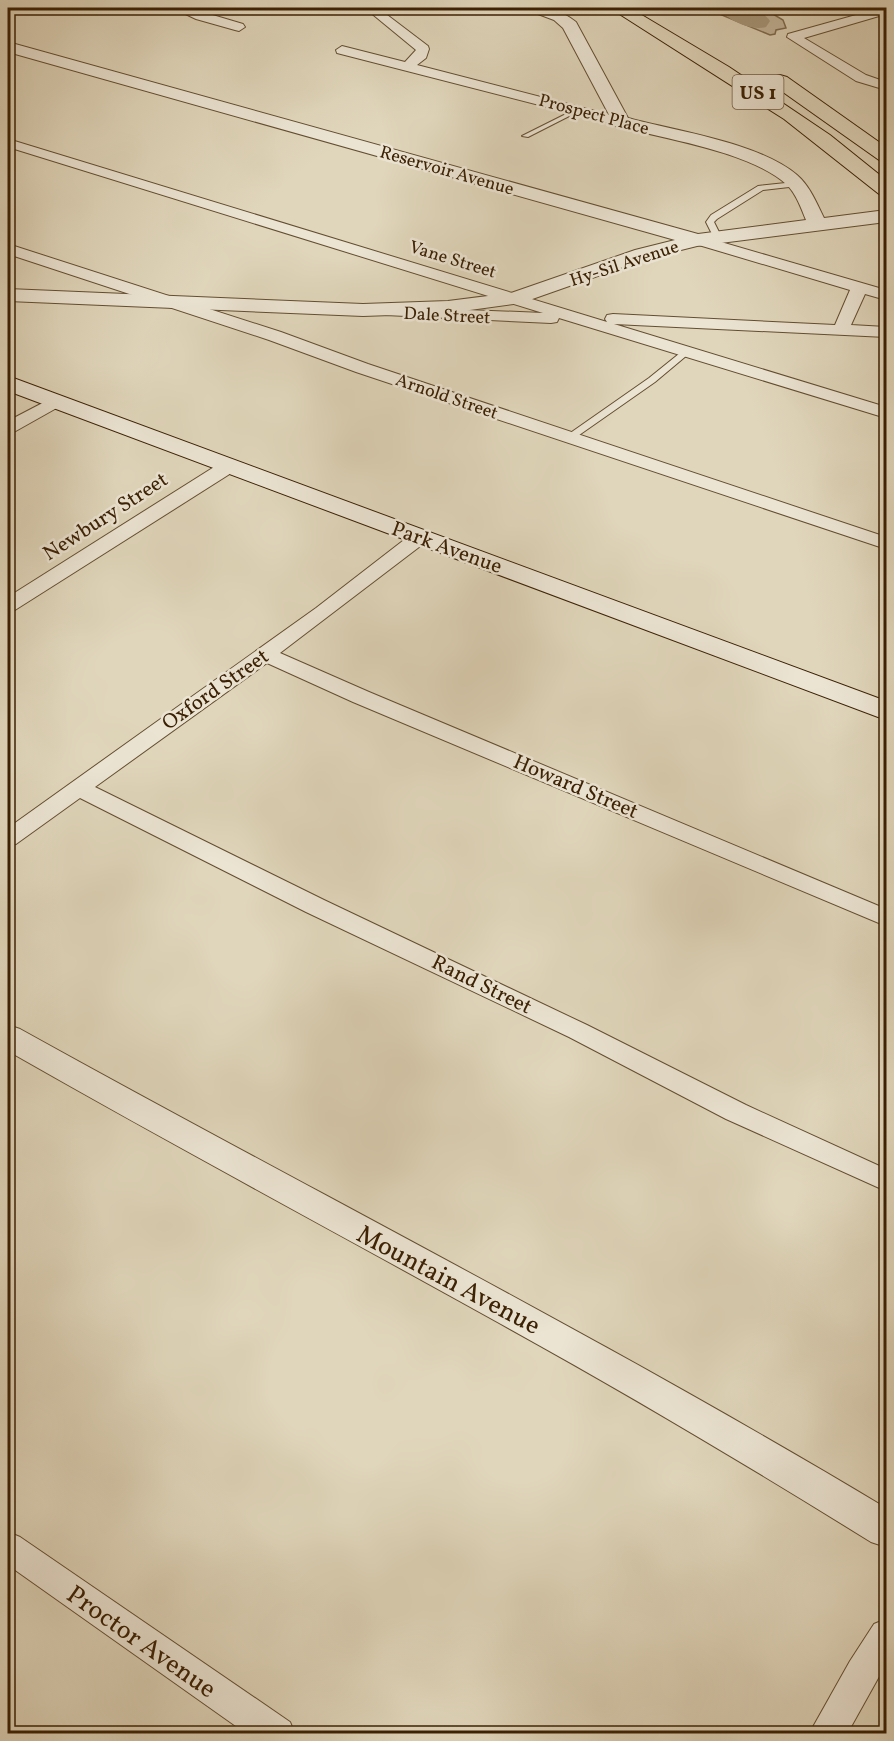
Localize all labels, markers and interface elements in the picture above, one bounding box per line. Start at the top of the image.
road number: US 1 [732,75,783,109]
street label: Prospect Place [536,89,652,142]
street label: Reservoir Avenue [377,140,517,203]
street label: Vane Street [406,235,499,286]
street label: Hy-Sil Avenue [567,235,682,294]
street label: Dale Street [403,302,491,331]
street label: Arnold Street [392,368,501,427]
street label: Newbury Street [38,466,174,569]
street label: Park Avenue [387,515,506,582]
street label: Oxford Street [157,643,275,738]
street label: Howard Street [508,748,642,827]
street label: Rand Street [426,949,536,1022]
street label: Mountain Avenue [350,1217,546,1344]
street label: Proctor Avenue [59,1578,223,1708]

